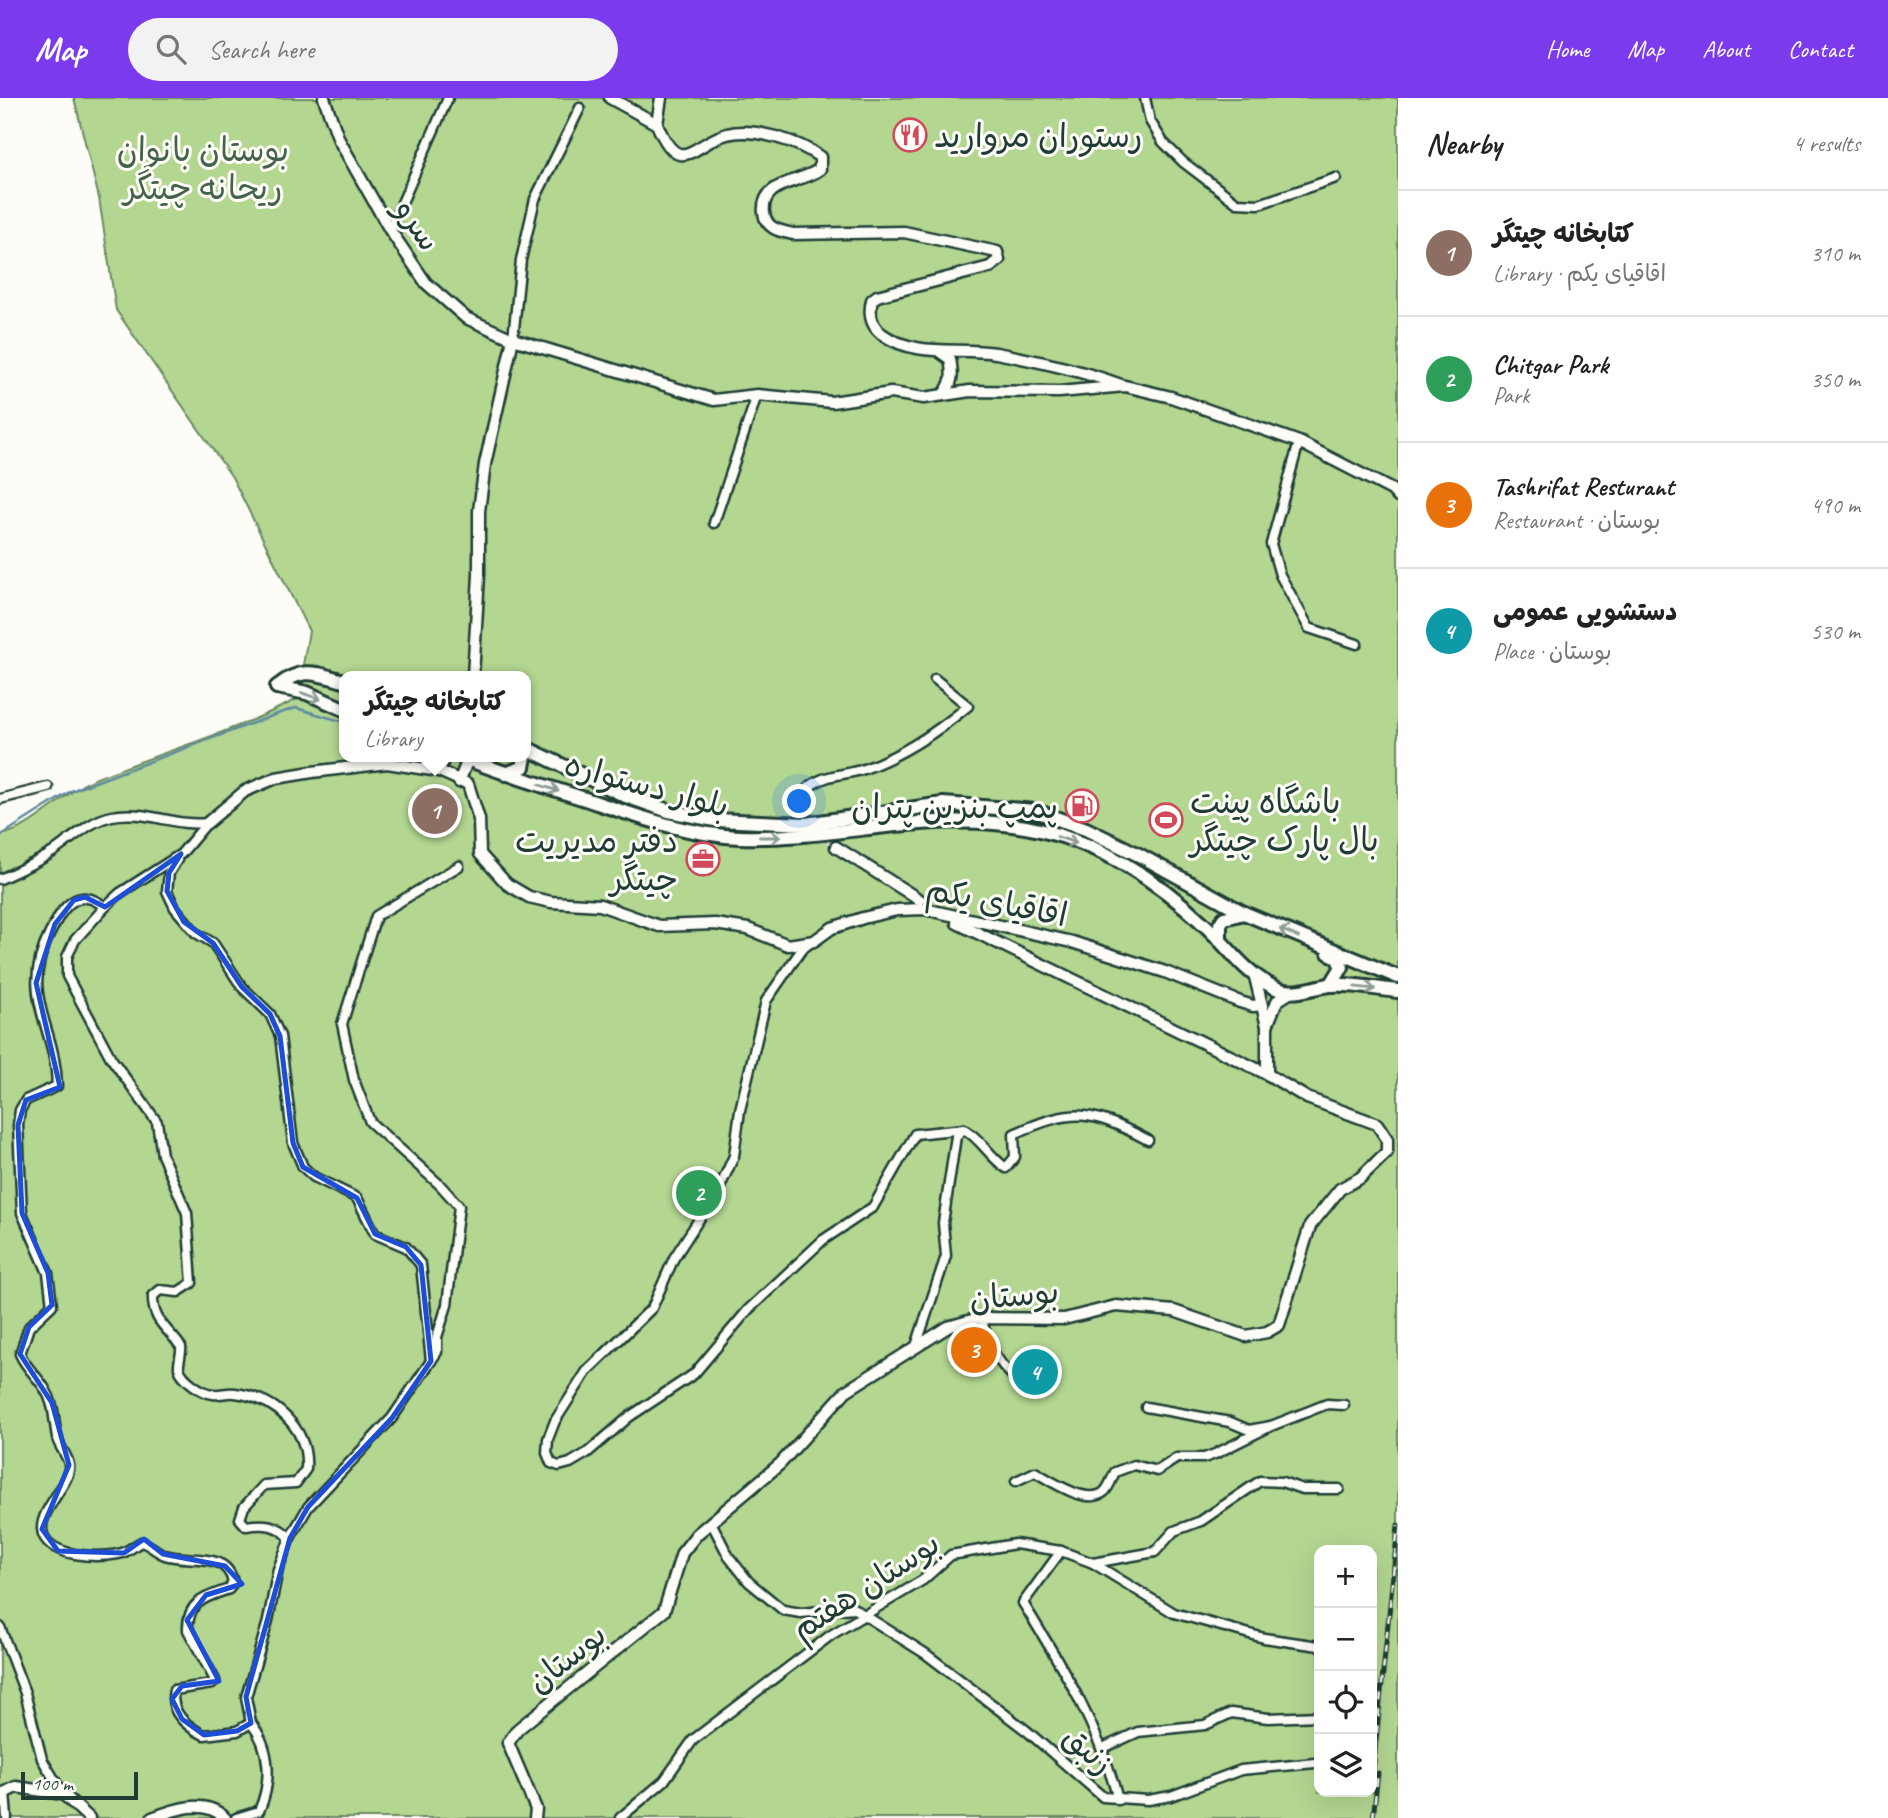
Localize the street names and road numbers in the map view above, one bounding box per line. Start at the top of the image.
street label: سرو [385,188,451,259]
street label: بلوار دستواره [560,743,734,827]
street label: اقاقیای یکم [922,868,1071,940]
street label: بوستان [967,1270,1061,1320]
street label: بوستان هفتم [783,1522,950,1653]
street label: بوستان [518,1613,615,1702]
street label: زنبق [1054,1716,1123,1784]

